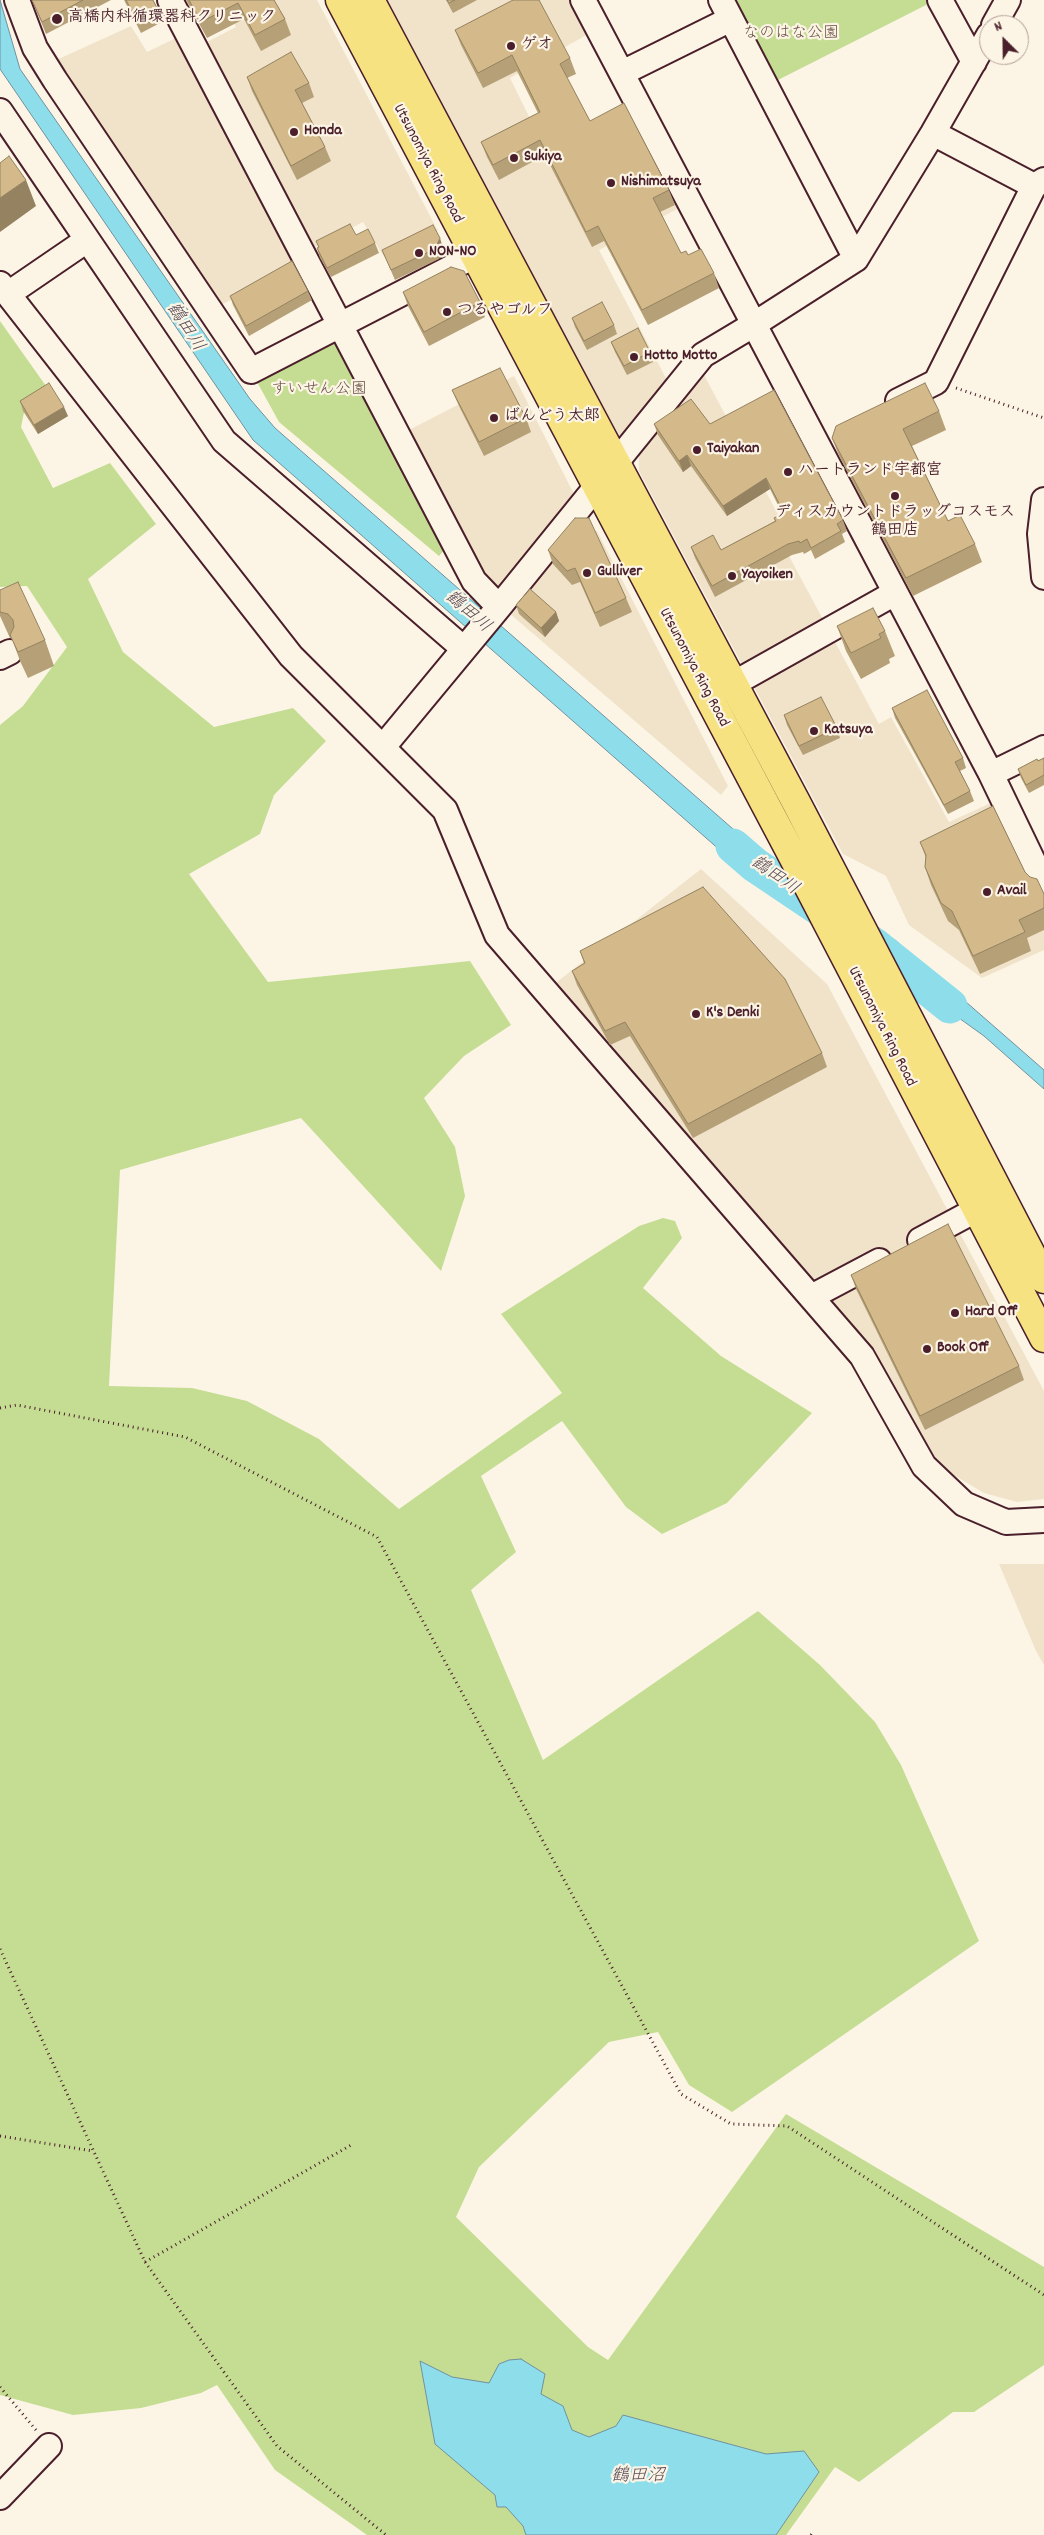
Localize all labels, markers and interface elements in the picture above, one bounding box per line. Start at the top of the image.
place label: 高橋内科循環器科クリニック [68,9,276,29]
marker: 高橋内科循環器科クリニック [50,12,64,26]
north arrow [979,15,1029,65]
text: N [991,17,1006,38]
park label: なのはな公園 [743,25,839,45]
place label: ゲオ [521,36,553,56]
marker: ゲオ [505,40,517,52]
street label: Utsunomiya Ring Road [388,101,466,227]
place label: Honda [304,122,342,142]
marker: Honda [288,126,300,138]
place label: Sukiya [524,148,561,168]
marker: Sukiya [508,152,520,164]
place label: Nishimatsuya [621,173,701,193]
marker: Nishimatsuya [605,177,617,189]
place label: NON-NO [429,243,477,263]
marker: NON-NO [413,247,425,259]
water label: 鶴田川 [160,299,208,357]
place label: つるやゴルフ [457,302,553,322]
marker: つるやゴルフ [441,306,453,318]
place label: Hotto Motto [644,347,717,367]
marker: Hotto Motto [628,351,640,363]
park label: すいせん公園 [271,381,367,401]
place label: ばんどう太郎 [504,408,600,428]
marker: ばんどう太郎 [488,412,500,424]
place label: Taiyakan [707,440,759,460]
marker: Taiyakan [691,444,703,456]
place label: ハートランド宇都宮 [798,462,942,482]
marker: ハートランド宇都宮 [782,466,794,478]
marker: ディスカウントドラッグコスモス 鶴田店 [889,490,901,502]
place label: ディスカウントドラッグコスモス 鶴田店 [775,504,1015,542]
place label: Gulliver [597,563,642,583]
place label: Yayoiken [742,566,793,586]
marker: Gulliver [581,567,593,579]
marker: Yayoiken [726,570,738,582]
water label: 鶴田川 [440,587,494,639]
street label: Utsunomiya Ring Road [654,605,732,731]
place label: Katsuya [824,721,872,741]
marker: Katsuya [808,725,820,737]
water label: 鶴田川 [746,853,802,901]
place label: Avail [997,882,1027,902]
marker: Avail [981,886,993,898]
street label: Utsunomiya Ring Road [842,964,920,1090]
place label: K's Denki [706,1004,759,1024]
marker: K's Denki [690,1008,702,1020]
place label: Hard Off [965,1303,1018,1323]
marker: Hard Off [949,1307,961,1319]
place label: Book Off [937,1339,989,1359]
marker: Book Off [921,1343,933,1355]
water label: 鶴田沼 [611,2467,665,2489]

